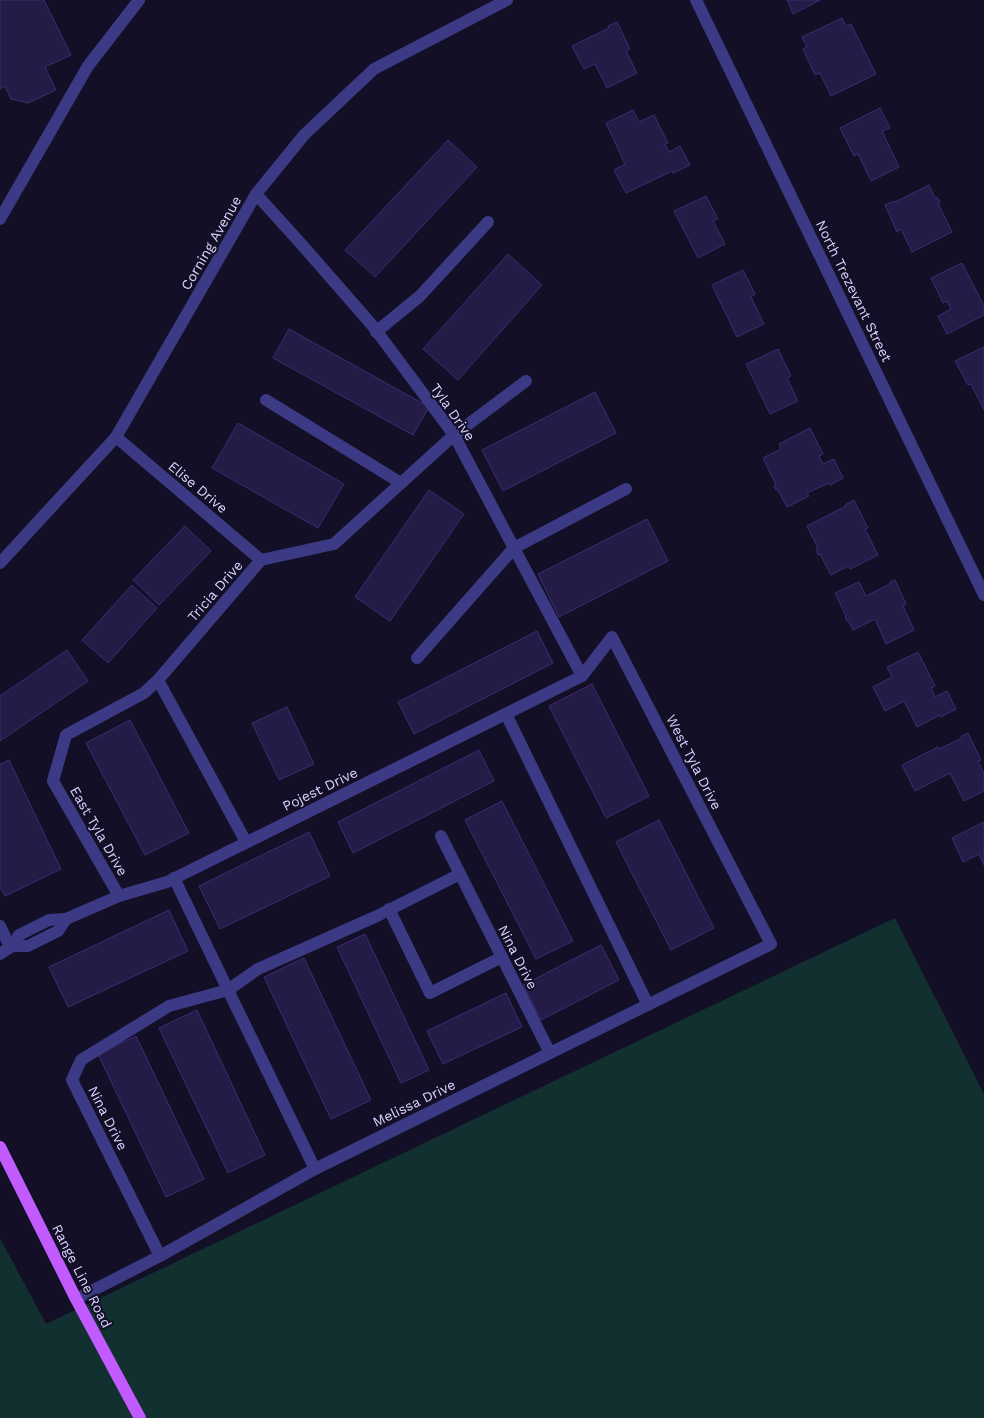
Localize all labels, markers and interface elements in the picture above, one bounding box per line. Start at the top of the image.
street label: Corning Avenue [178,193,244,293]
street label: North Trezevant Street [813,218,895,364]
street label: Tyla Drive [428,380,478,444]
street label: Elise Drive [165,458,231,516]
street label: Tricia Drive [184,557,246,625]
street label: West Tyla Drive [663,712,725,812]
street label: Pojest Drive [280,764,360,814]
street label: East Tyla Drive [67,783,131,879]
street label: Nina Drive [495,922,541,992]
street label: Melissa Drive [370,1076,458,1130]
street label: Nina Drive [85,1083,131,1153]
street label: Range Line Road [49,1222,115,1330]

